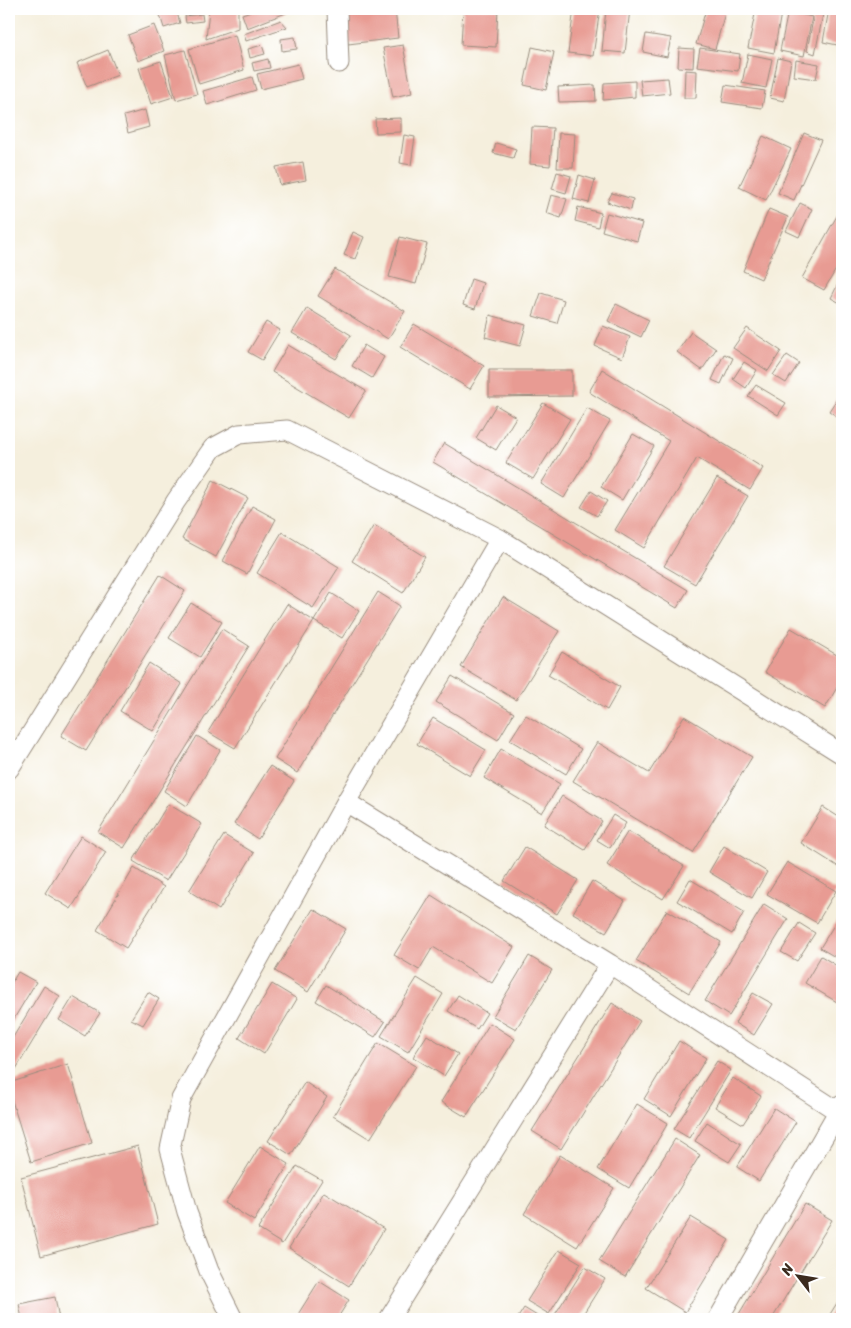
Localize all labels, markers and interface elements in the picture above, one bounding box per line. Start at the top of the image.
north arrow [774,1250,824,1300]
text: N [774,1259,801,1281]

